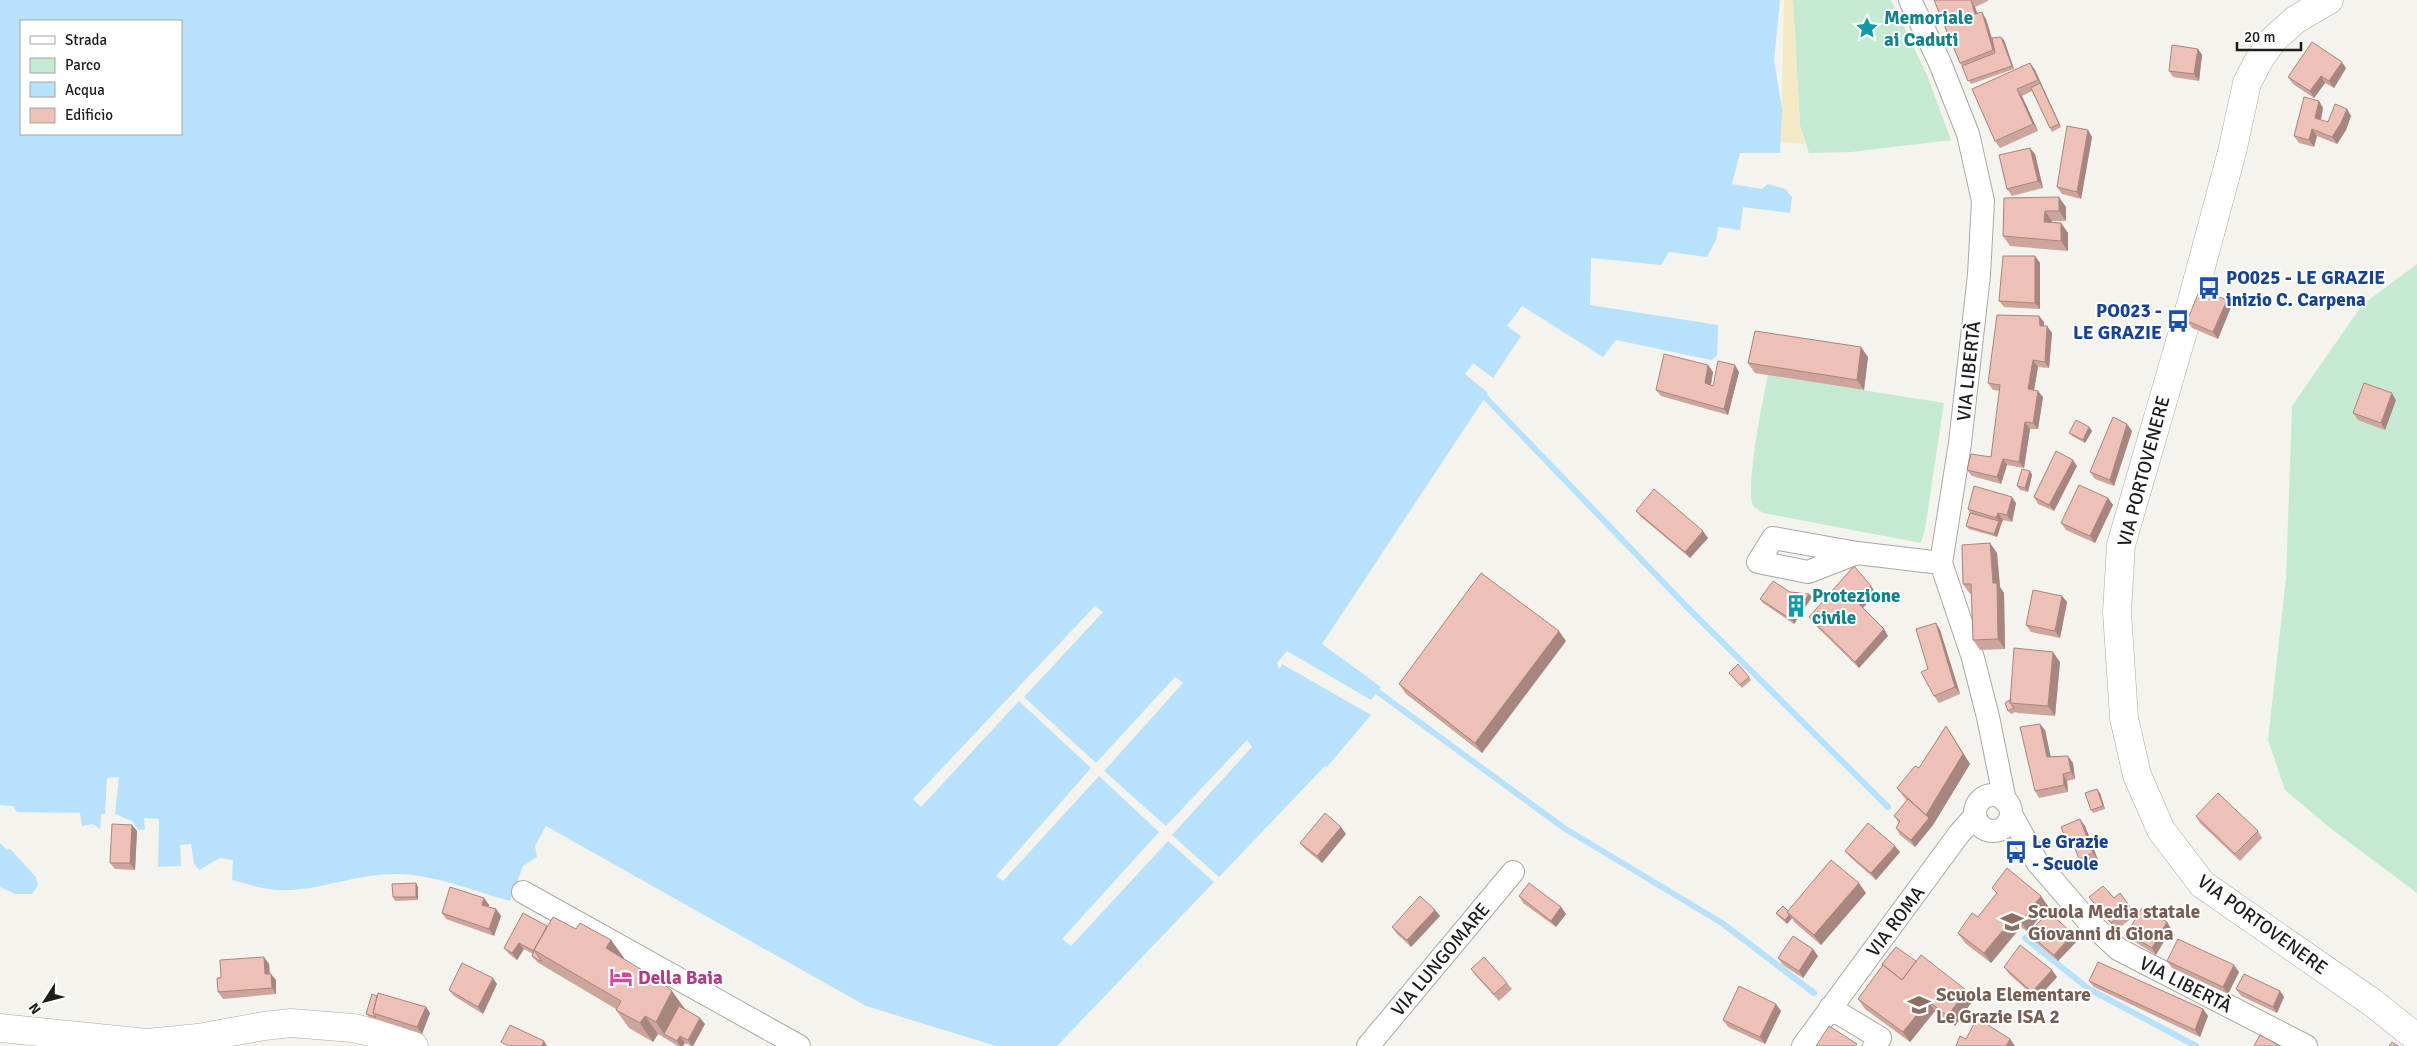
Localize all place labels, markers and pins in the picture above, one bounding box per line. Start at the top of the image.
place label: Memoriale ai Caduti [1884,6,1973,52]
place icon: Memoriale ai Caduti [1854,15,1880,41]
place label: PO025 - LE GRAZIE inizio C. Carpena [2226,266,2385,312]
bus stop icon: PO025 - LE GRAZIE inizio C. Carpena [2196,275,2222,301]
place label: PO023 - LE GRAZIE [2073,299,2162,345]
bus stop icon: PO023 - LE GRAZIE [2165,308,2191,334]
place label: Protezione civile [1812,584,1900,630]
building icon: Protezione civile [1783,593,1809,619]
place label: Le Grazie - Scuole [2032,830,2109,876]
bus stop icon: Le Grazie - Scuole [2003,839,2029,865]
place label: Scuola Media statale Giovanni di Giona [2028,900,2200,946]
school or university icon: Scuola Media statale Giovanni di Giona [1999,909,2025,935]
hotel icon: Della Baia [608,964,634,990]
place label: Della Baia [638,966,723,990]
place label: Scuola Elementare Le Grazie ISA 2 [1936,983,2091,1029]
school or university icon: Scuola Elementare Le Grazie ISA 2 [1906,992,1932,1018]

